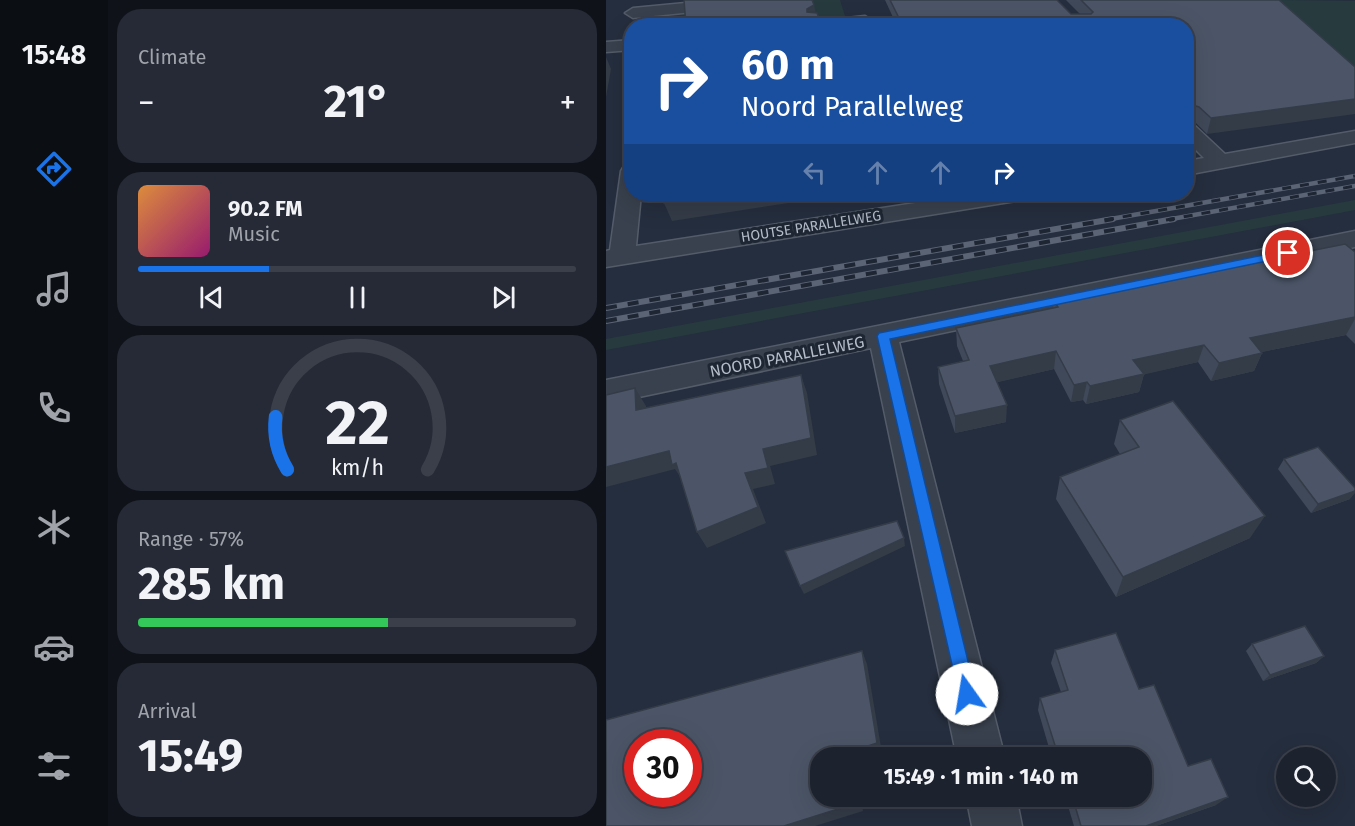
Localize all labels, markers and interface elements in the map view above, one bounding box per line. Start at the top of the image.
text: 15:48 [22,39,86,71]
text: 60 m [741,40,835,90]
icon: right [642,42,720,120]
text: Climate [138,45,206,69]
text: 21° [324,75,390,129]
text: − [138,83,155,123]
text: + [560,83,576,123]
text: Noord Parallelweg [741,91,963,123]
icon: directions [33,148,75,190]
icon: left [798,156,831,189]
icon: ahead [861,156,894,189]
icon: ahead [924,156,957,189]
icon: right [987,156,1020,189]
text: 90.2 FM [228,195,303,222]
street label: HOUTSE PARALLELWEG [740,207,882,246]
text: Music [228,222,280,246]
pin [1262,227,1313,278]
icon: arrive [1271,236,1304,269]
icon: music [33,268,75,310]
icon: previous [195,281,228,314]
icon: pause [341,281,374,314]
icon: next [487,281,520,314]
street label: NOORD PARALLELWEG [708,332,866,381]
text: 22 [325,386,389,461]
icon: phone [33,387,75,429]
text: km/h [330,455,384,481]
icon: climate [33,506,75,548]
text: Range · 57% [138,527,244,551]
text: 285 km [138,557,285,611]
icon: car [33,626,75,668]
position arrow [935,662,999,726]
text: Arrival [138,699,197,723]
text: 15:49 [138,729,243,783]
speed limit sign: 30 [624,729,702,807]
icon: filters [33,745,75,787]
map controls [1276,747,1336,807]
button: search [1276,747,1336,807]
text: 15:49 · 1 min · 140 m [883,763,1079,790]

